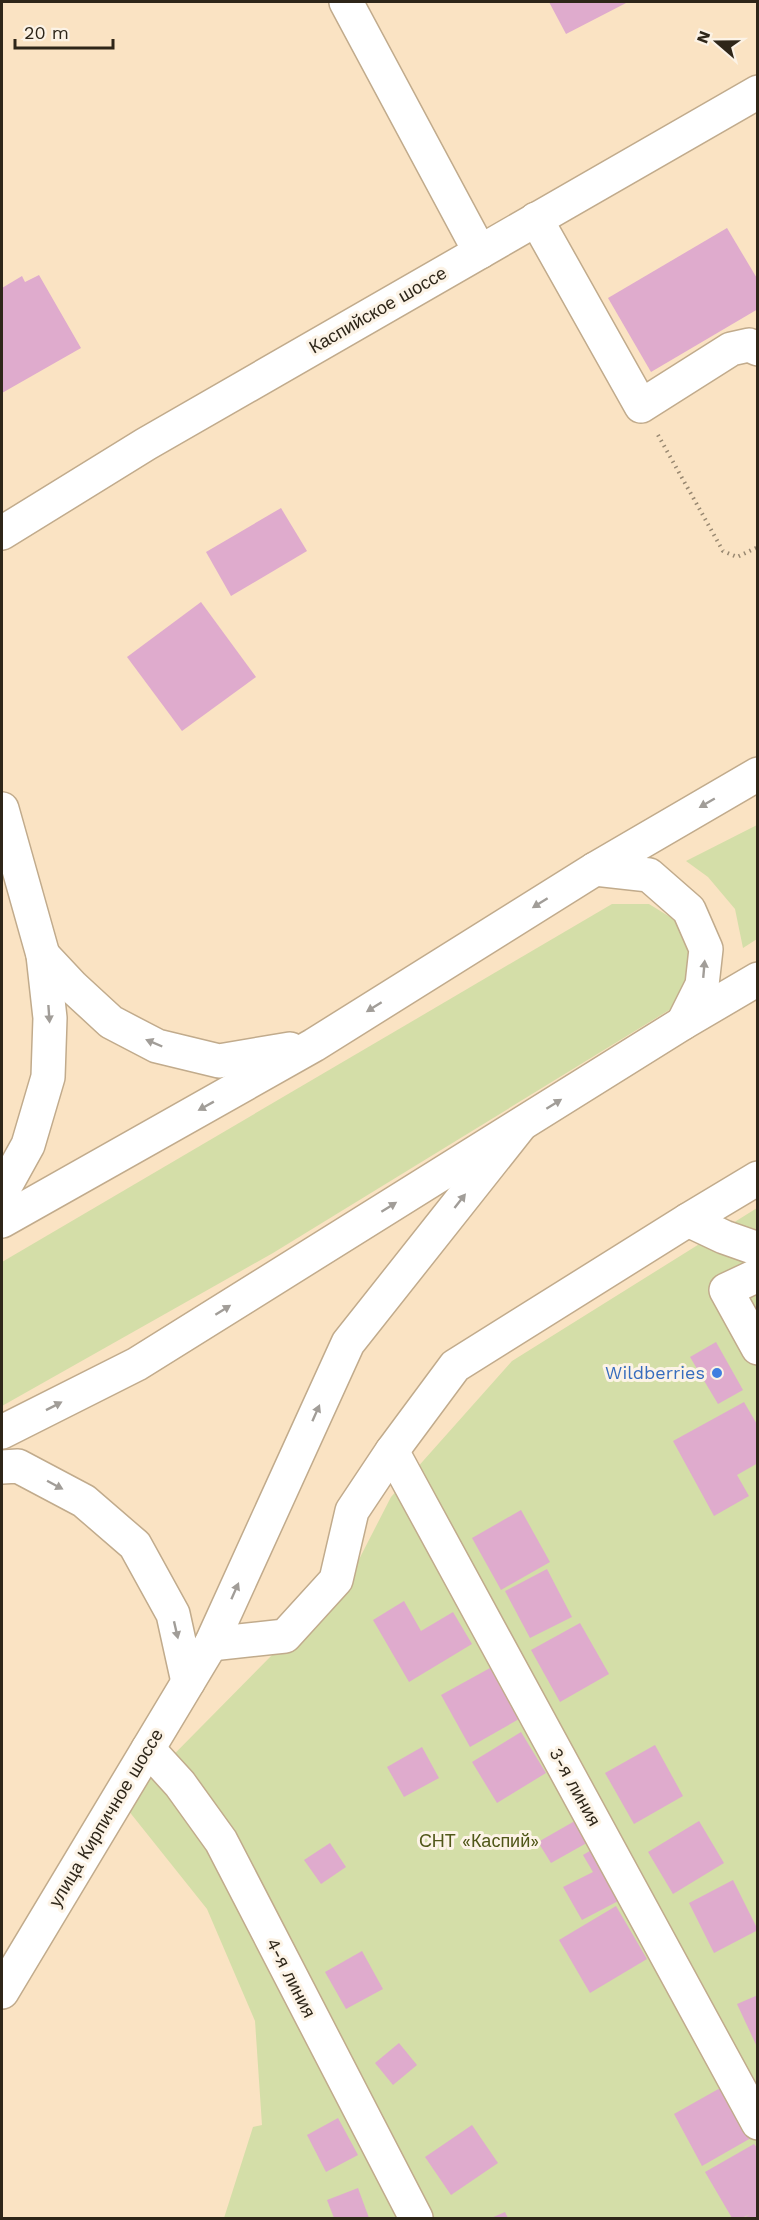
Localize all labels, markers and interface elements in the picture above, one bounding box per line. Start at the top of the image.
scale bar [15,12,112,50]
north arrow [687,12,747,72]
text: 20 m [24,22,69,43]
text: N [692,28,714,46]
street label: Каспийское шоссе [305,262,450,357]
one-way arrow [699,798,715,809]
one-way arrow [531,898,548,909]
one-way arrow [699,960,709,979]
one-way arrow [366,1002,383,1013]
one-way arrow [44,1004,54,1023]
one-way arrow [146,1039,163,1048]
one-way arrow [546,1098,562,1109]
one-way arrow [197,1101,214,1111]
one-way arrow [454,1194,466,1209]
one-way arrow [381,1201,397,1212]
one-way arrow [215,1305,231,1316]
place label: Wildberries [605,1362,705,1383]
marker: Wildberries [710,1366,724,1380]
one-way arrow [45,1401,62,1411]
one-way arrow [311,1405,320,1422]
one-way arrow [46,1480,64,1490]
one-way arrow [230,1581,240,1599]
one-way arrow [172,1621,182,1639]
street label: улица Кирпичное шоссе [44,1725,167,1911]
street label: 3-я линия [545,1744,605,1829]
park label: СНТ «Каспий» [419,1830,539,1851]
street label: 4-я линия [262,1935,320,2021]

